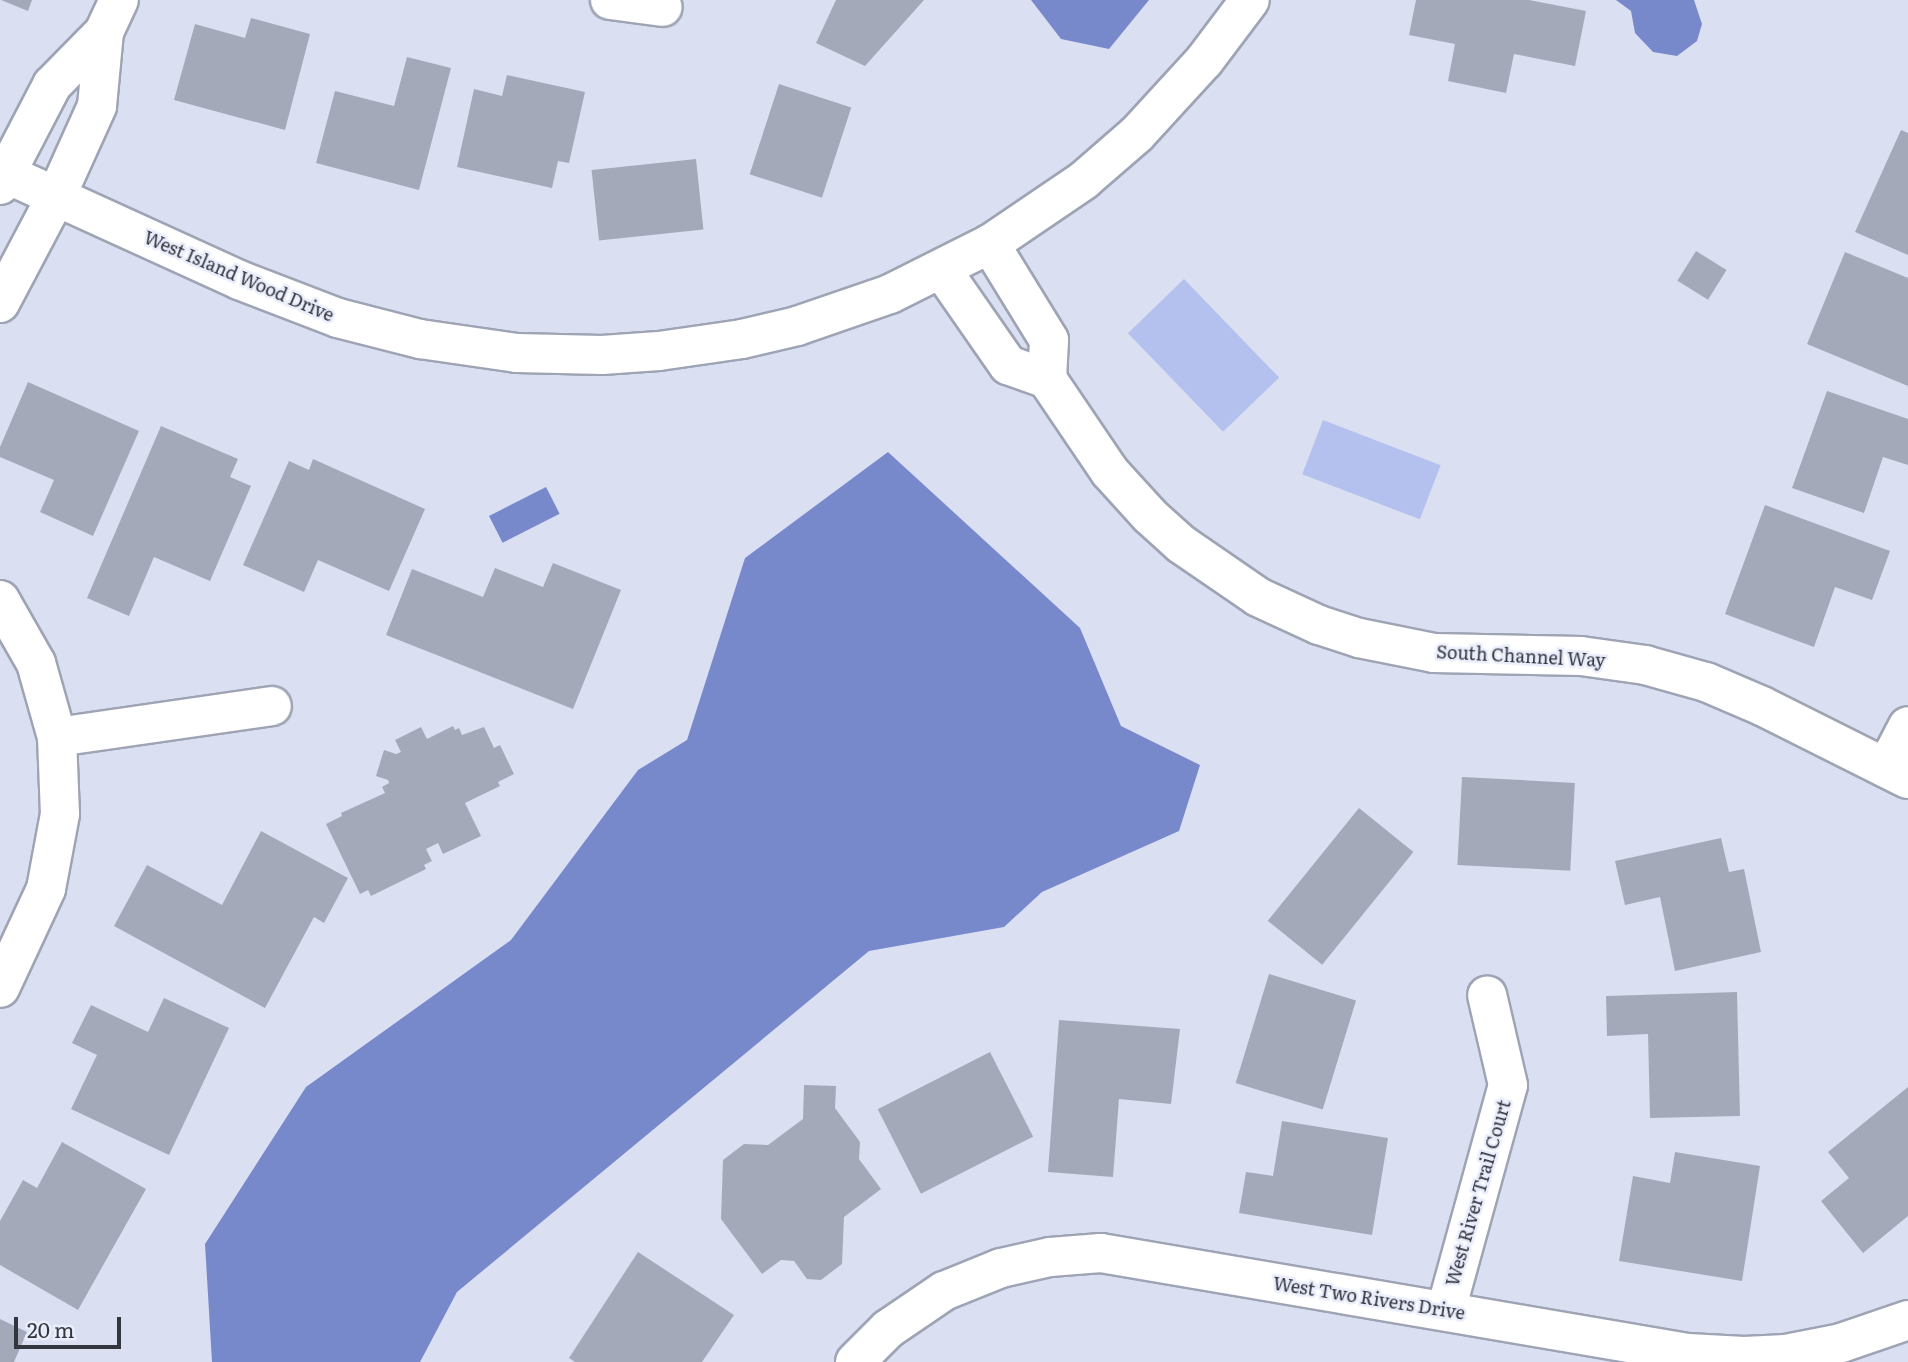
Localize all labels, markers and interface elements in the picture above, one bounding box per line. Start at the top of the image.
street label: West Island Wood Drive [141,226,337,326]
street label: South Channel Way [1436,641,1606,671]
street label: West River Trail Court [1441,1097,1515,1289]
street label: West Two Rivers Drive [1272,1272,1466,1324]
scale bar [18,1302,124,1346]
text: 20 m [27,1313,74,1344]

